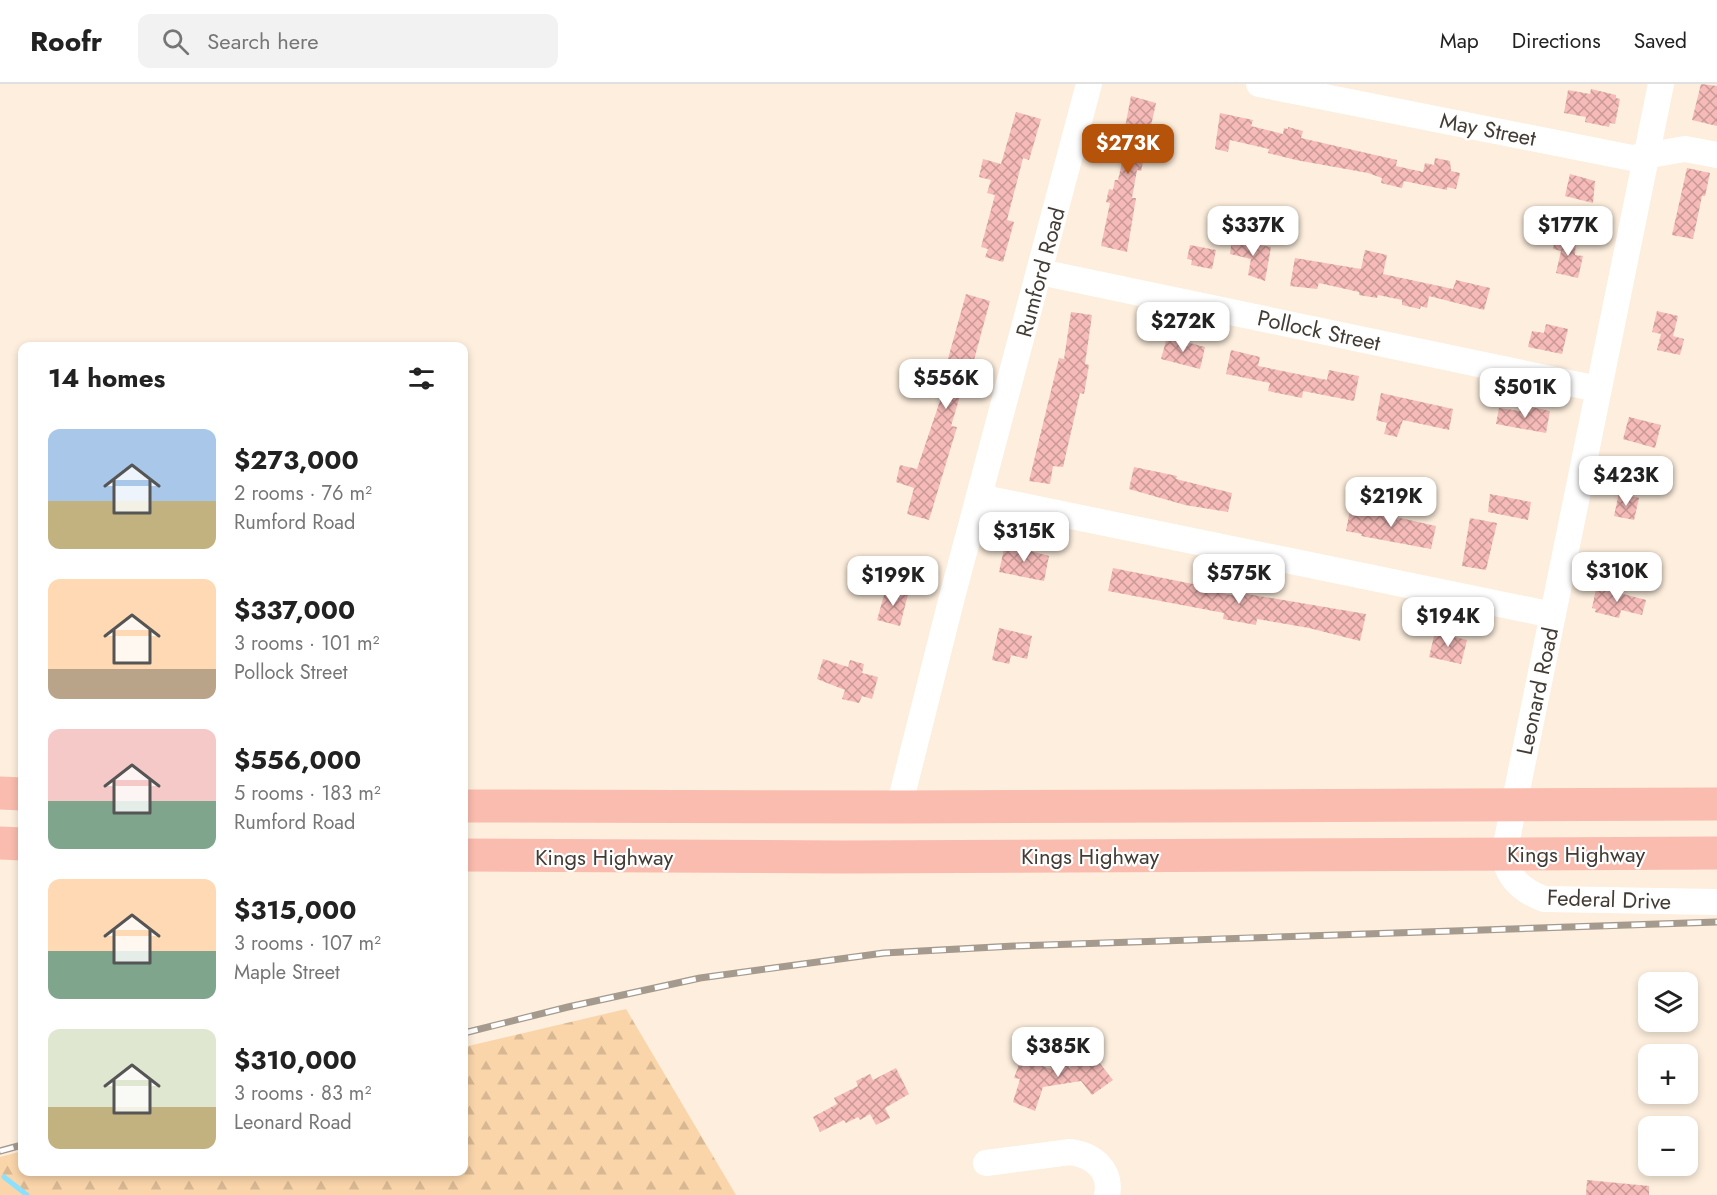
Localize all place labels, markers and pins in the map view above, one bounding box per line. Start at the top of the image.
pin: $273K [1086,124,1170,175]
pin: $337K [1211,206,1295,257]
pin: $177K [1526,206,1610,257]
pin: $272K [1141,302,1225,353]
pin: $556K [904,359,988,410]
pin: $501K [1483,368,1567,419]
pin: $423K [1584,456,1668,507]
pin: $219K [1349,477,1433,528]
pin: $315K [982,512,1066,563]
pin: $310K [1575,552,1659,603]
pin: $575K [1197,554,1281,605]
pin: $199K [851,556,935,607]
pin: $194K [1406,597,1490,648]
pin: $385K [1016,1027,1100,1078]

